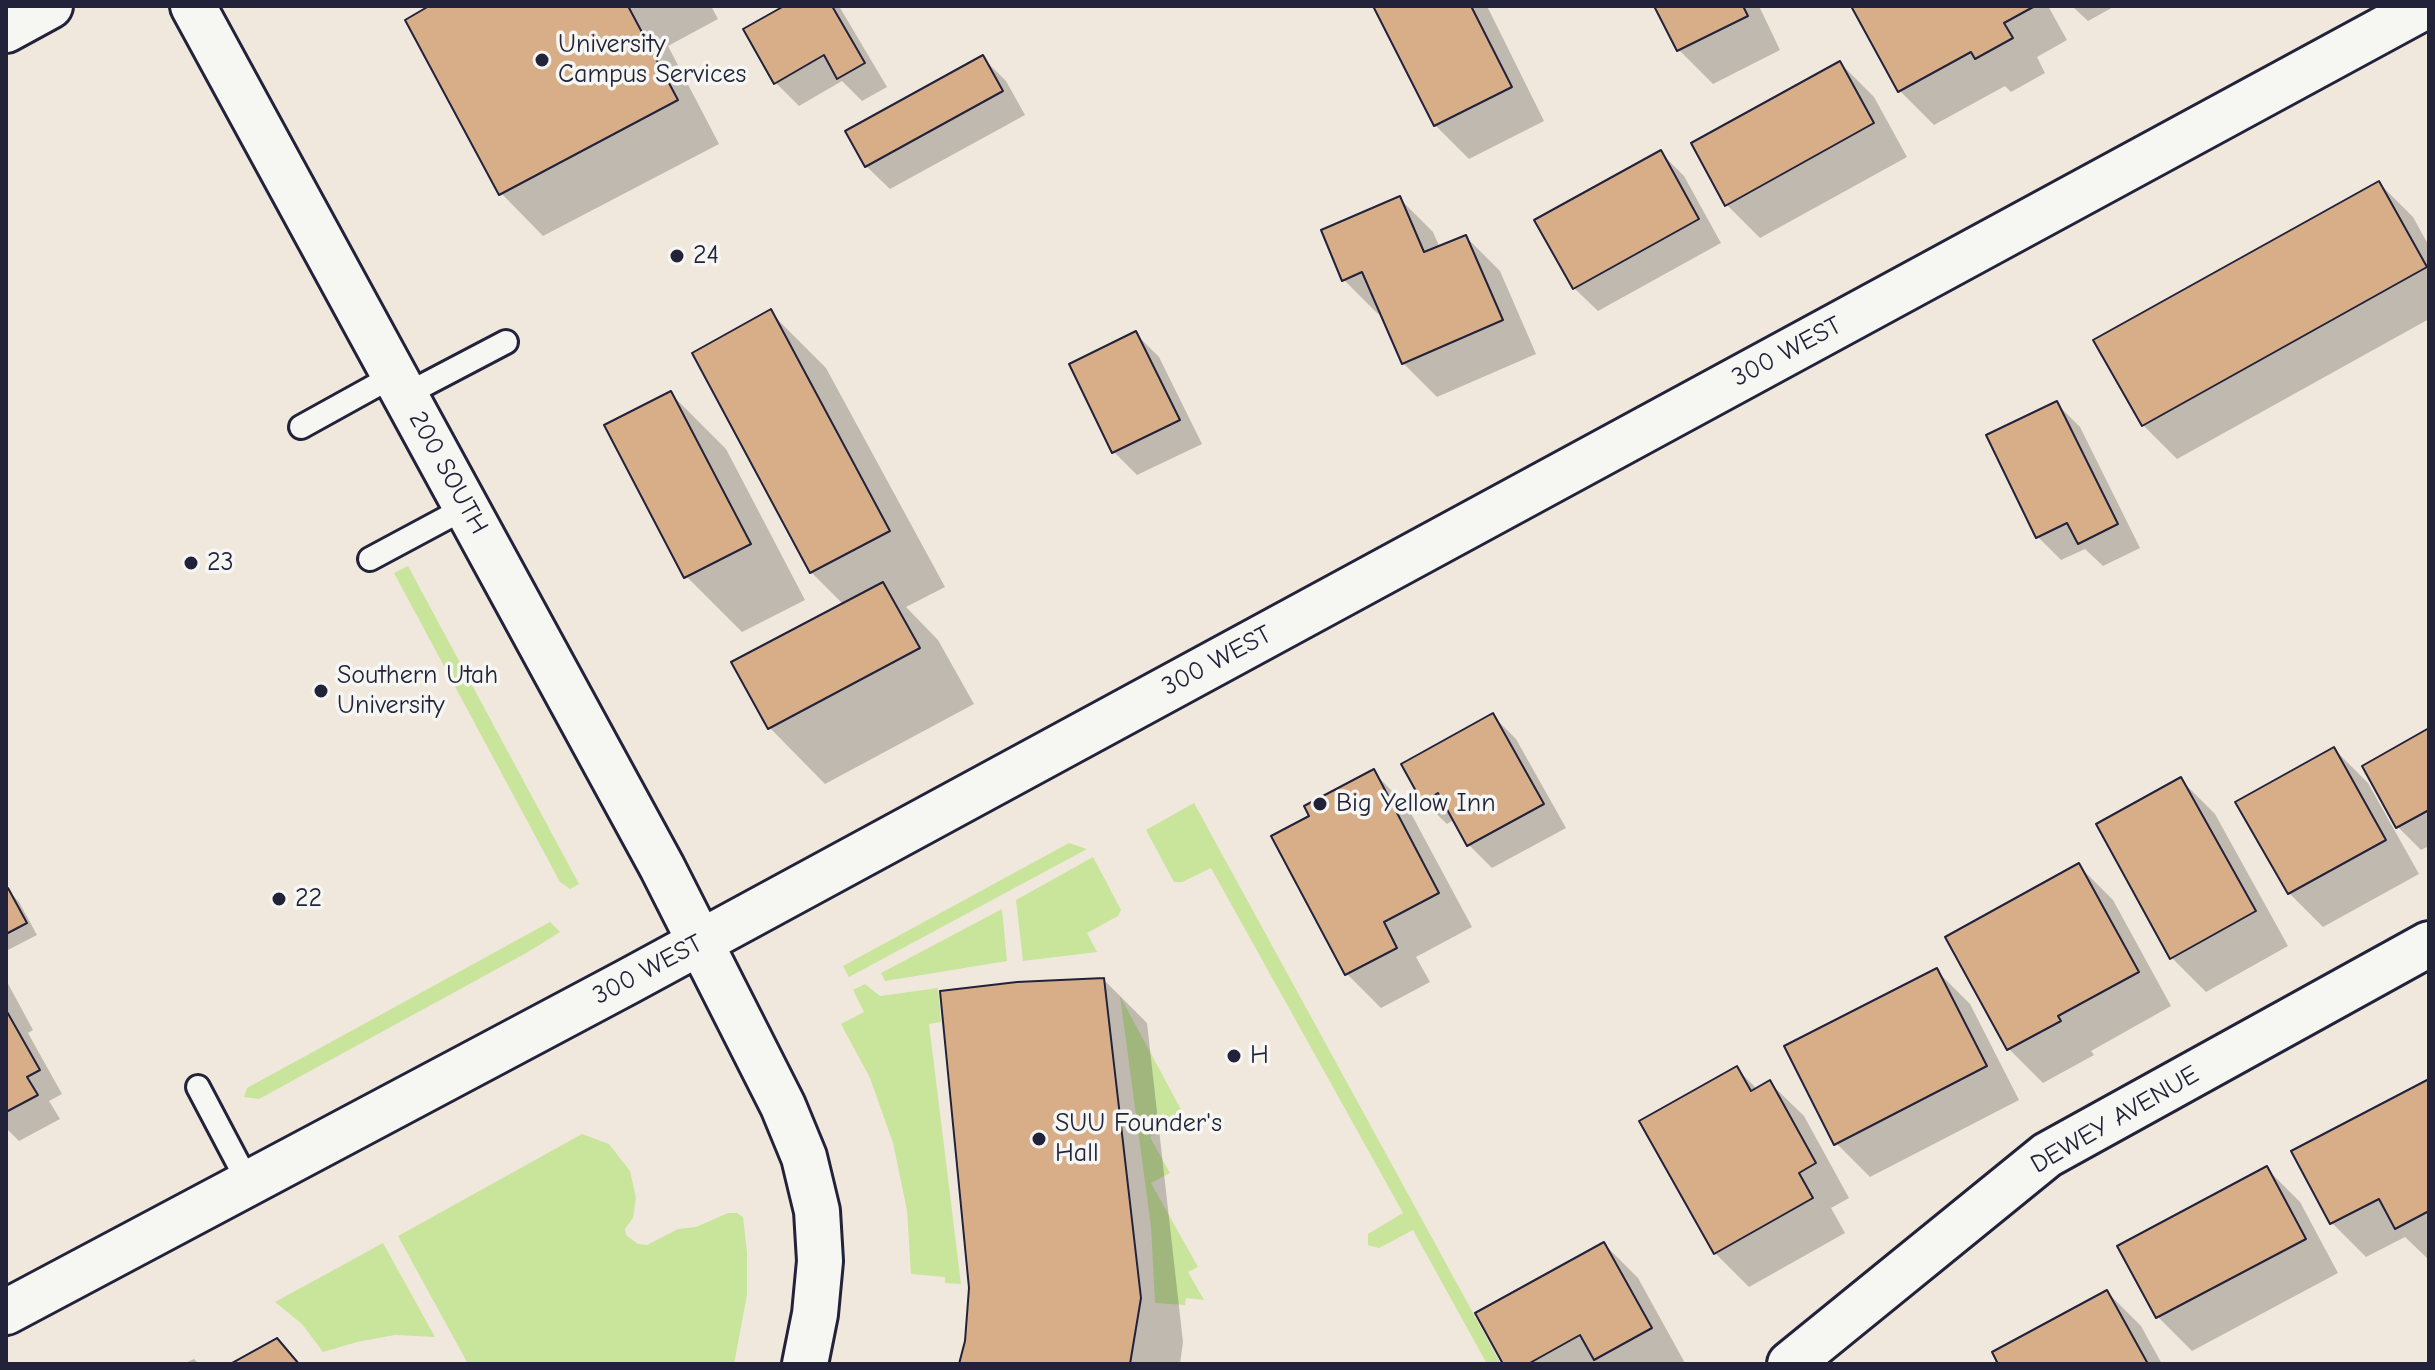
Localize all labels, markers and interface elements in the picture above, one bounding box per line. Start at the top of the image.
place label: University Campus Services [558,29,746,90]
marker: University Campus Services [533,51,551,69]
place label: 24 [693,240,719,272]
marker: 24 [668,247,686,265]
street label: 300 WEST [1727,310,1847,394]
street label: 200 SOUTH [402,406,494,540]
place label: 23 [207,547,234,579]
marker: 23 [182,554,200,572]
street label: 300 WEST [1157,619,1277,703]
place label: Southern Utah University [337,660,498,722]
marker: Southern Utah University [312,682,330,700]
place label: Big Yellow Inn [1336,788,1496,820]
marker: Big Yellow Inn [1311,795,1329,813]
place label: 22 [295,883,322,915]
marker: 22 [270,890,288,908]
street label: 300 WEST [588,928,708,1012]
place label: H [1250,1040,1269,1072]
marker: H [1225,1047,1243,1065]
street label: DEWEY AVENUE [2025,1059,2205,1181]
place label: SUU Founder's Hall [1055,1108,1222,1170]
marker: SUU Founder's Hall [1030,1130,1048,1148]

